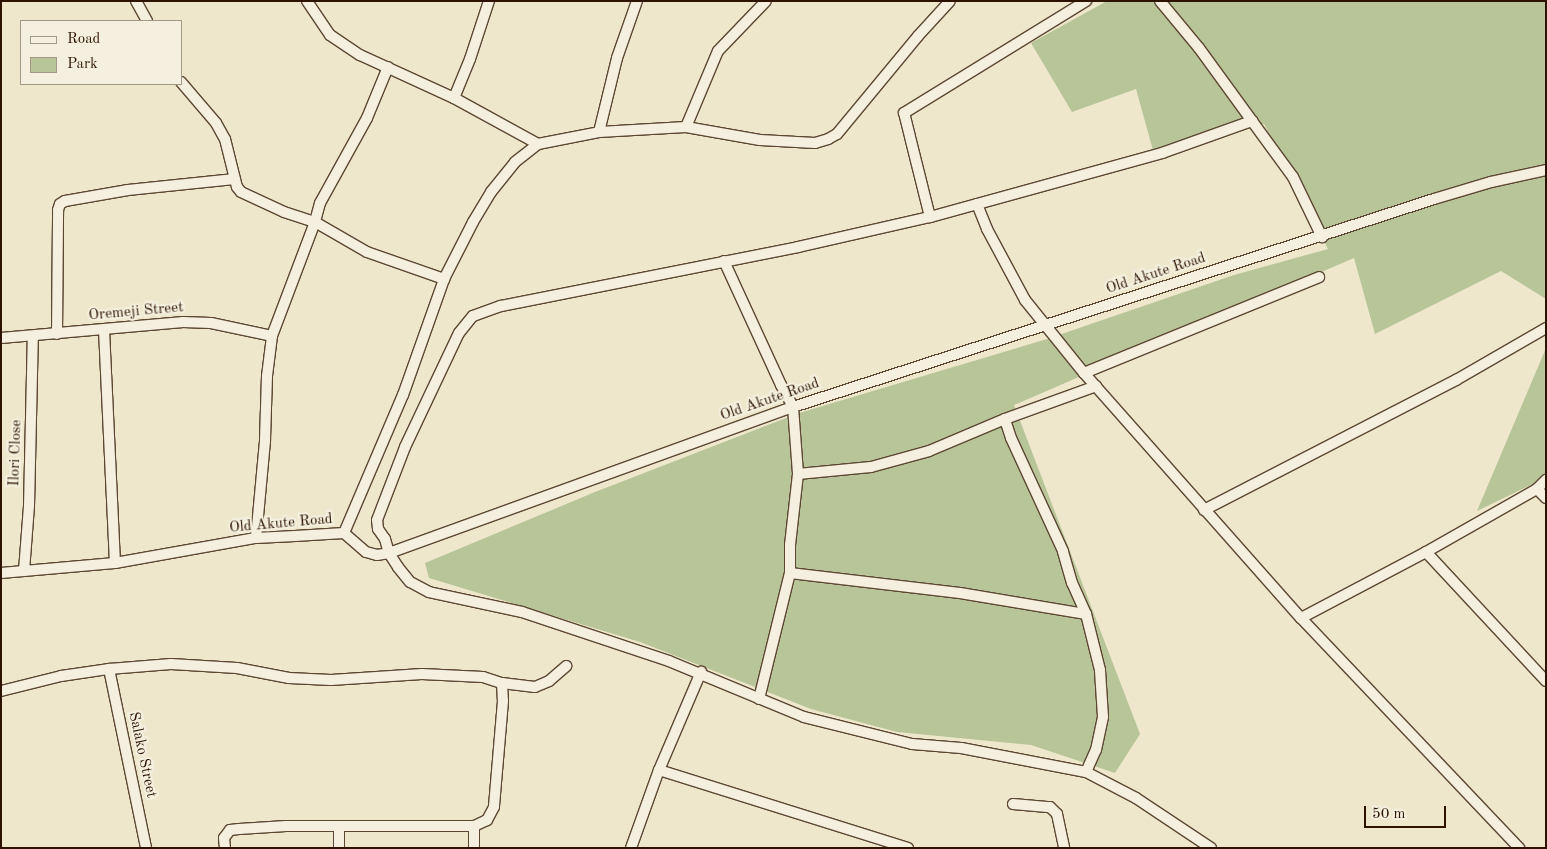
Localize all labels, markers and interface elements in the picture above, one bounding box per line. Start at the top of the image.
legend [20,20,182,85]
text: Road [67,32,100,47]
text: Park [67,57,98,72]
street label: Old Akute Road [1104,249,1208,299]
street label: Oremeji Street [88,299,184,325]
street label: Old Akute Road [718,375,822,425]
street label: Ilori Close [6,419,26,487]
street label: Old Akute Road [229,511,333,537]
street label: Salako Street [124,710,160,800]
scale bar [1367,796,1450,828]
text: 50 m [1372,807,1406,822]

